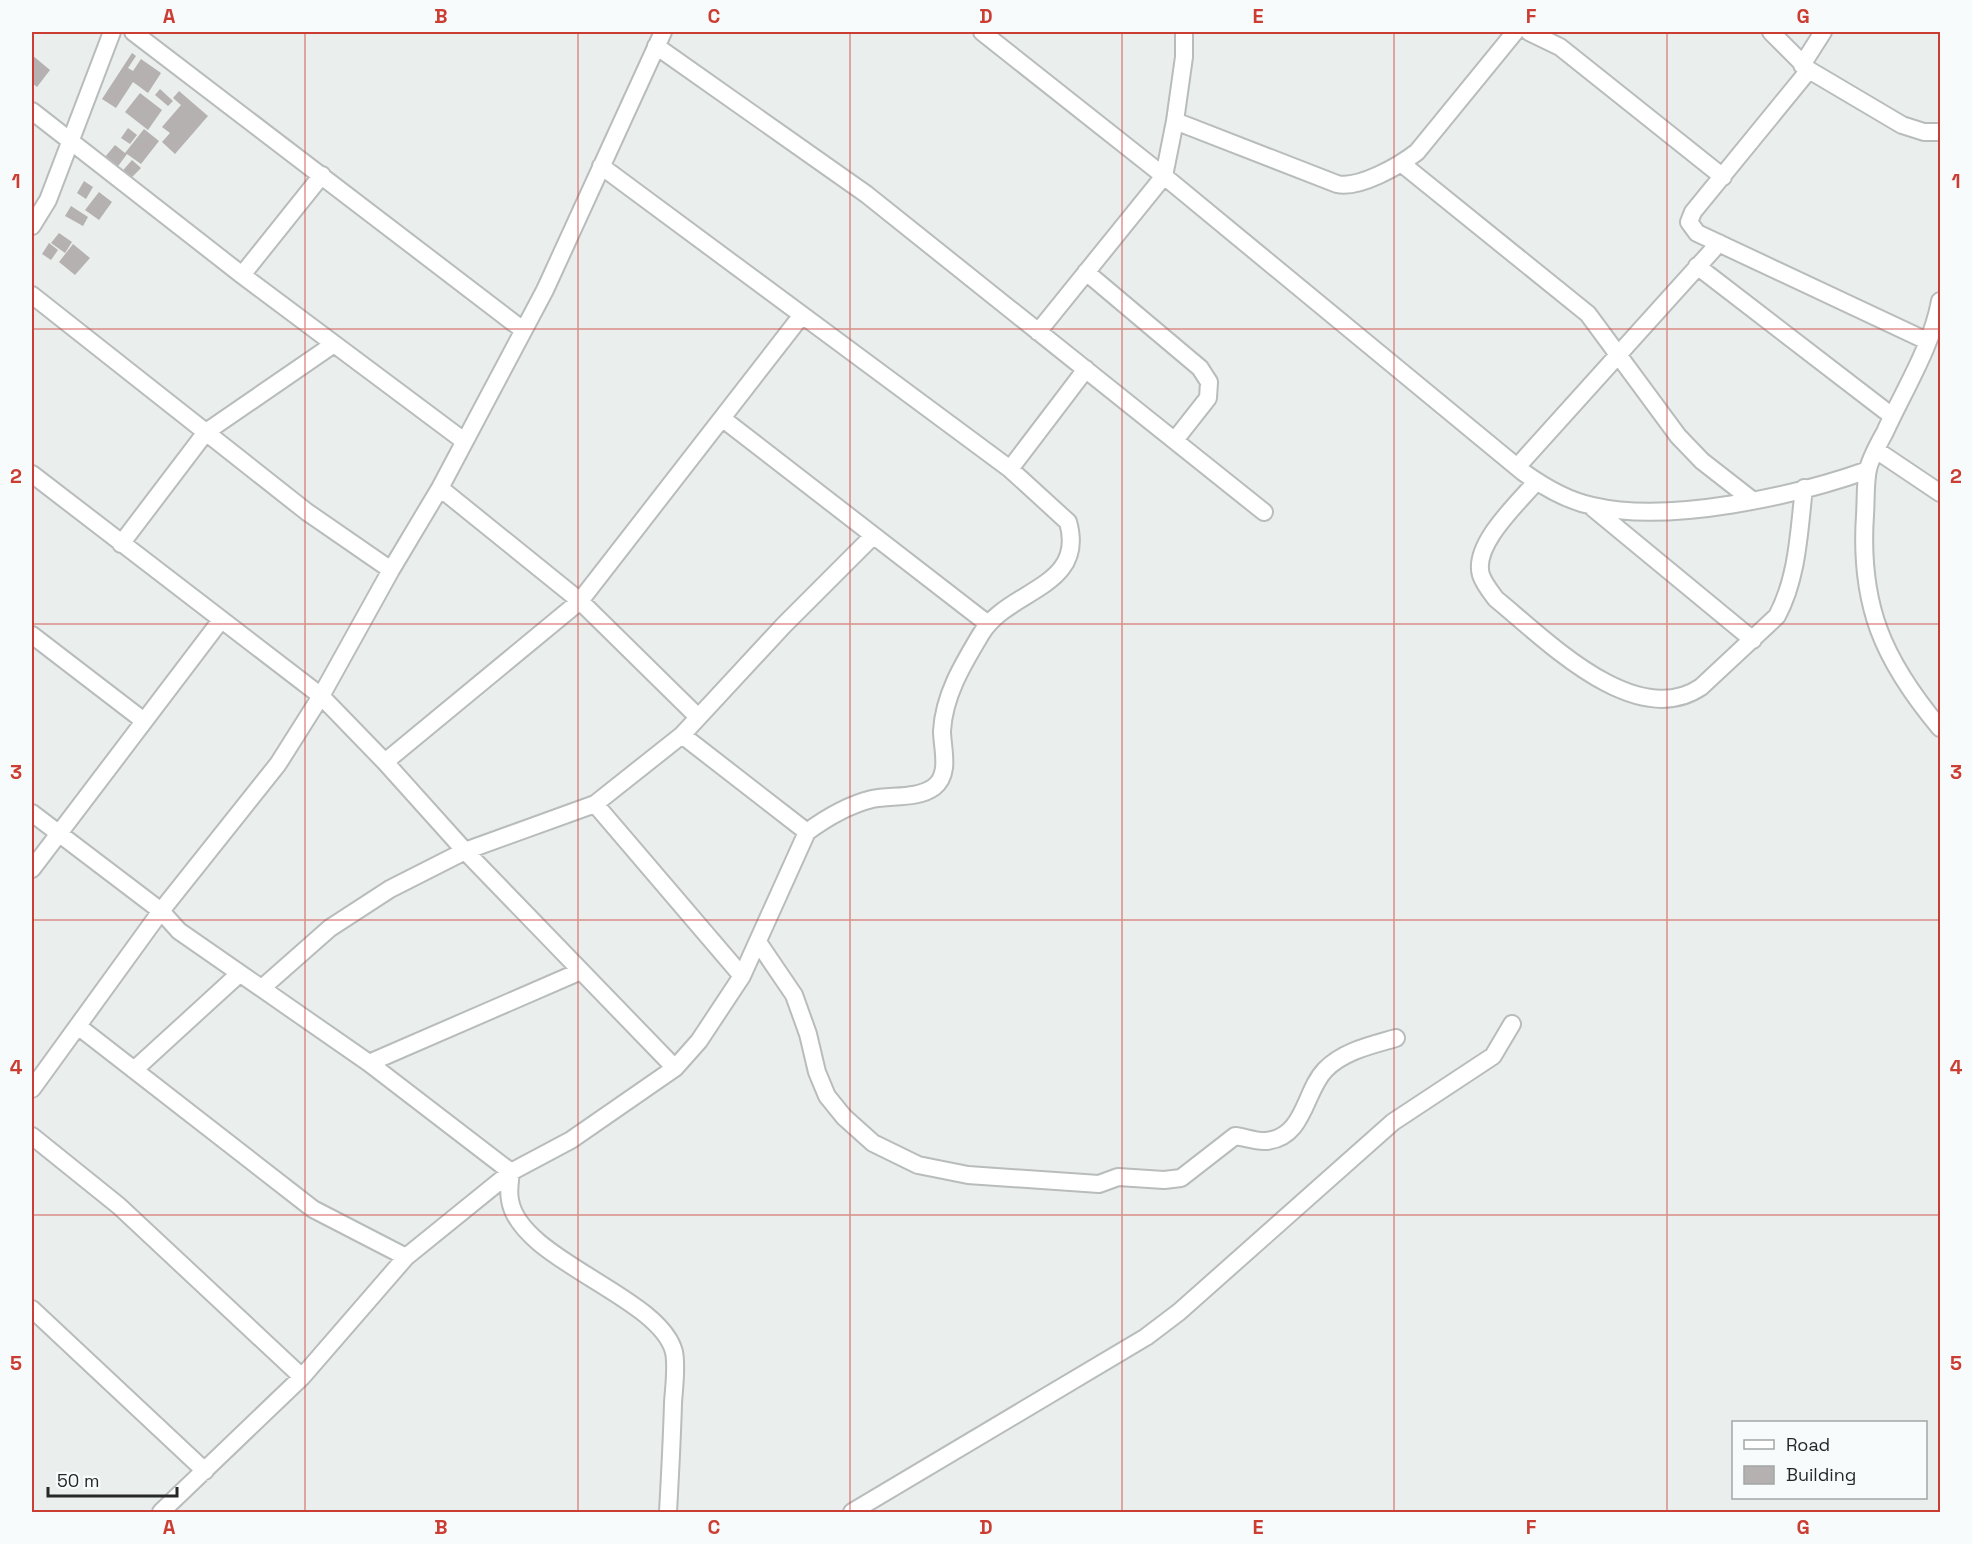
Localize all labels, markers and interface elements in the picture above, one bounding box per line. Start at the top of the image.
text: A [163,3,176,29]
text: B [434,3,448,29]
text: C [708,3,721,29]
text: D [979,3,993,29]
text: E [1252,3,1264,29]
text: F [1526,3,1537,29]
text: G [1796,3,1810,29]
text: 1 [11,168,21,194]
text: 1 [1951,168,1961,194]
text: 2 [10,463,22,489]
text: 2 [1950,463,1962,489]
text: 3 [10,759,22,785]
text: 3 [1950,759,1962,785]
text: 4 [10,1054,23,1080]
text: 4 [1950,1054,1963,1080]
text: 5 [10,1350,22,1376]
text: 5 [1950,1350,1962,1376]
legend [1732,1421,1927,1499]
text: Road [1786,1433,1830,1456]
scale bar [48,1460,177,1498]
text: Building [1786,1463,1856,1486]
text: 50 m [57,1469,99,1492]
text: A [163,1514,176,1540]
text: B [434,1514,448,1540]
text: C [708,1514,721,1540]
text: D [979,1514,993,1540]
text: E [1252,1514,1264,1540]
text: F [1526,1514,1537,1540]
text: G [1796,1514,1810,1540]

